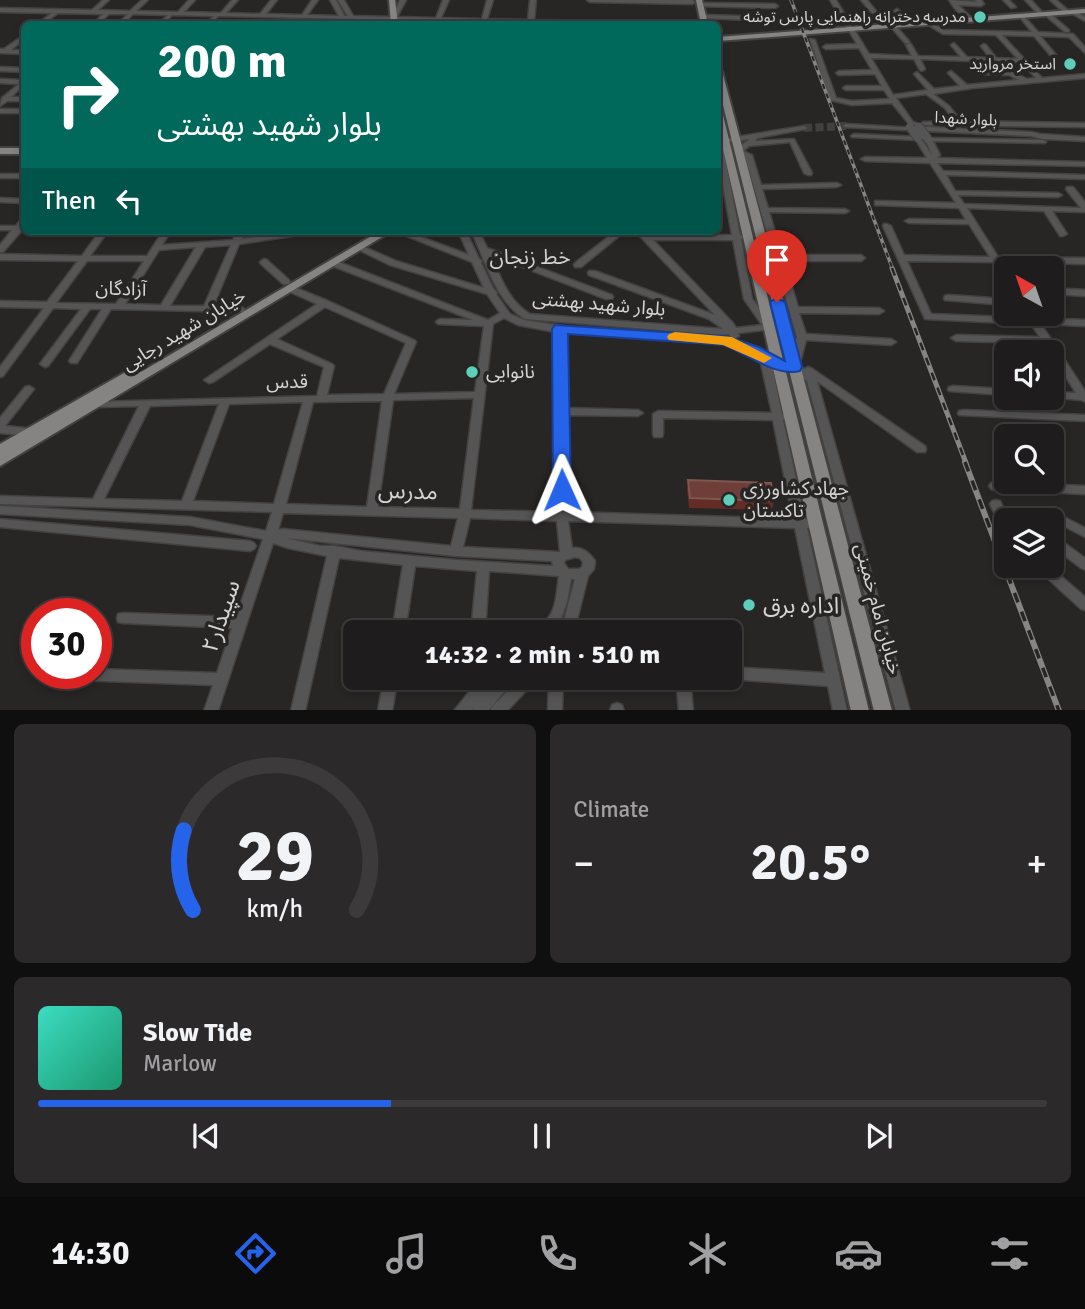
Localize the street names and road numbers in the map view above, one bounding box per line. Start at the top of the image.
street label: بلوار شهدا [934,107,998,131]
street label: آزادگان [95,276,148,302]
street label: خیابان شهید رجایی [118,284,250,376]
street label: بلوار شهید بهشتی [532,286,666,322]
street label: قدس [266,370,308,394]
street label: مدرس [378,475,438,507]
street label: خیابان امام خمینی [847,541,907,678]
street label: سپیدار۲ [195,576,247,656]

